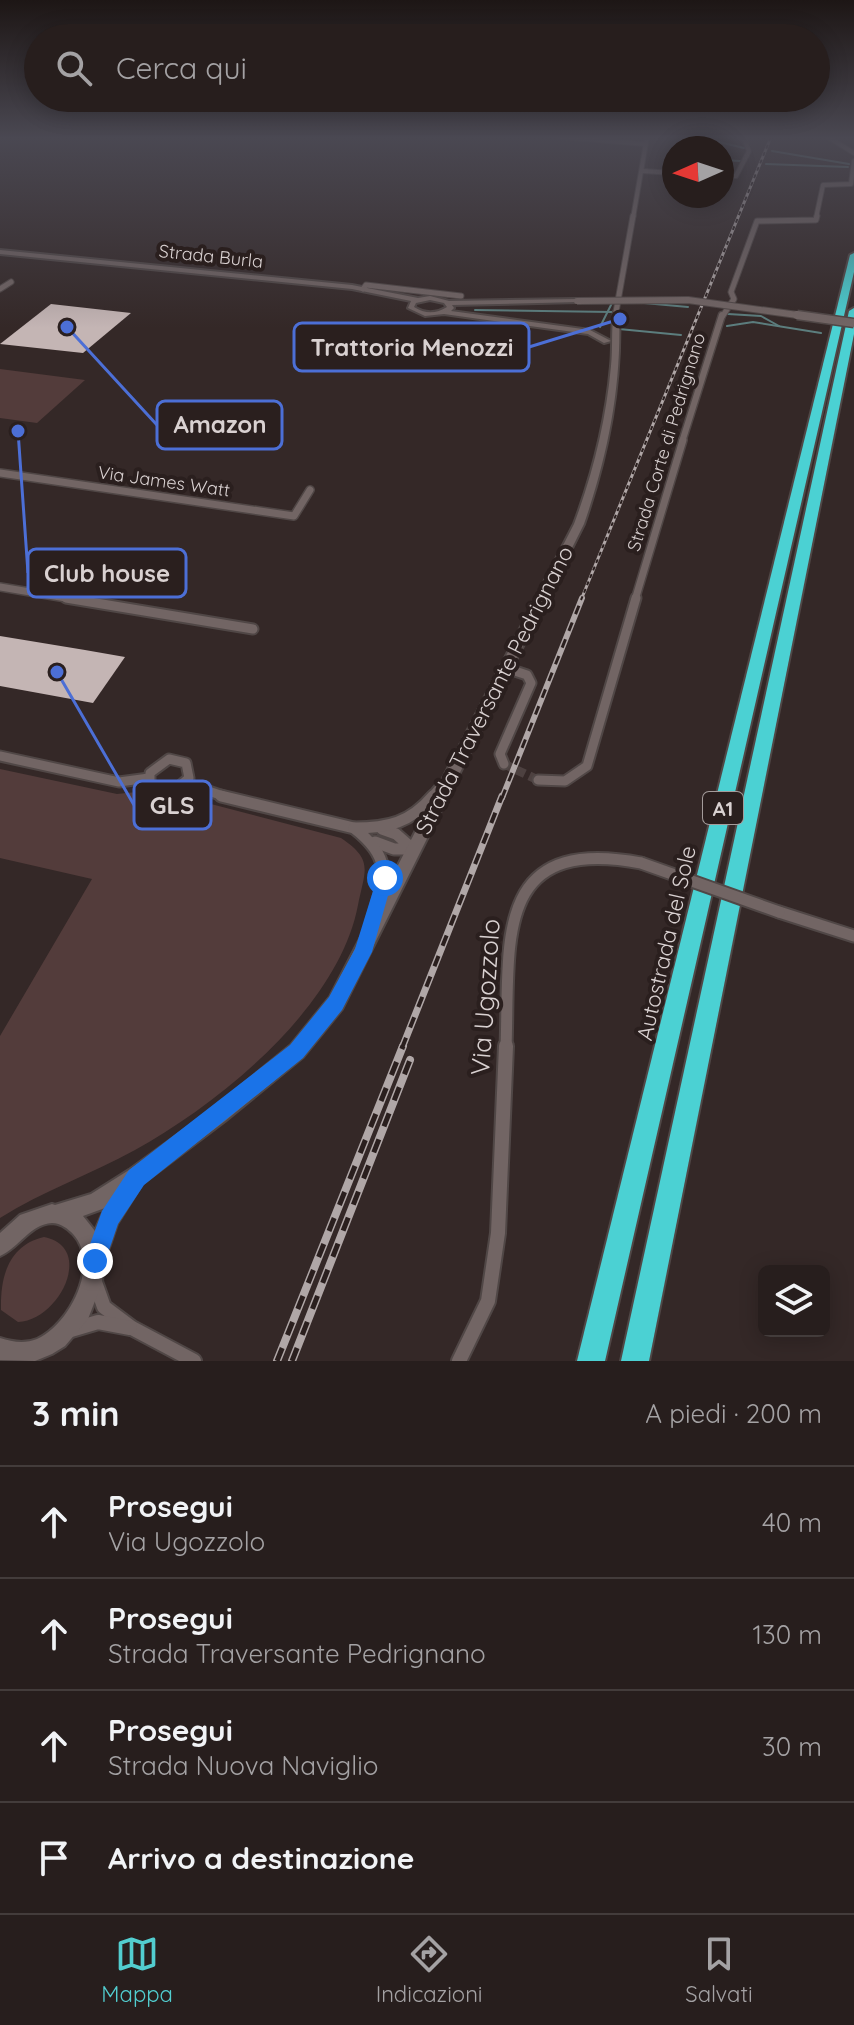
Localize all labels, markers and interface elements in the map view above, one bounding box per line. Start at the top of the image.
search box [24,24,830,112]
icon: search [52,46,96,90]
text: Cerca qui [116,49,247,87]
north arrow [662,136,734,208]
street label: Strada Burla [158,239,264,273]
callout: Trattoria Menozzi [294,323,529,371]
street label: Strada Corte di Pedrignano [622,330,710,554]
text: Trattoria Menozzi [311,332,513,362]
callout: Amazon [157,401,282,449]
text: Amazon [173,409,267,439]
street label: Via James Watt [96,460,232,502]
street label: Strada Traversante Pedrignano [409,541,579,839]
callout: Club house [28,549,186,597]
text: Club house [44,558,170,588]
callout: GLS [134,781,211,829]
text: GLS [150,790,194,820]
road number: A1 [703,792,743,824]
street label: Autostrada del Sole [630,843,702,1043]
route start [367,860,403,896]
street label: Via Ugozzolo [463,917,507,1077]
route end [77,1243,113,1279]
map controls [758,1265,830,1337]
button: layers [758,1265,830,1337]
text: 3 min [32,1392,119,1435]
text: A piedi · 200 m [645,1397,822,1430]
text: Prosegui [108,1487,233,1525]
icon: ahead [32,1500,76,1544]
text: 40 m [762,1506,822,1539]
text: Via Ugozzolo [108,1525,265,1558]
text: Prosegui [108,1599,233,1637]
icon: ahead [32,1612,76,1656]
text: 130 m [752,1618,822,1651]
text: Strada Traversante Pedrignano [108,1637,486,1670]
text: Prosegui [108,1711,233,1749]
icon: ahead [32,1724,76,1768]
text: 30 m [762,1730,822,1763]
text: Strada Nuova Naviglio [108,1749,379,1782]
icon: arrive [32,1836,76,1880]
text: Arrivo a destinazione [108,1839,414,1877]
tab: Mappa [101,1932,173,2008]
tab: Indicazioni [376,1932,483,2008]
tab: Salvati [685,1932,753,2008]

